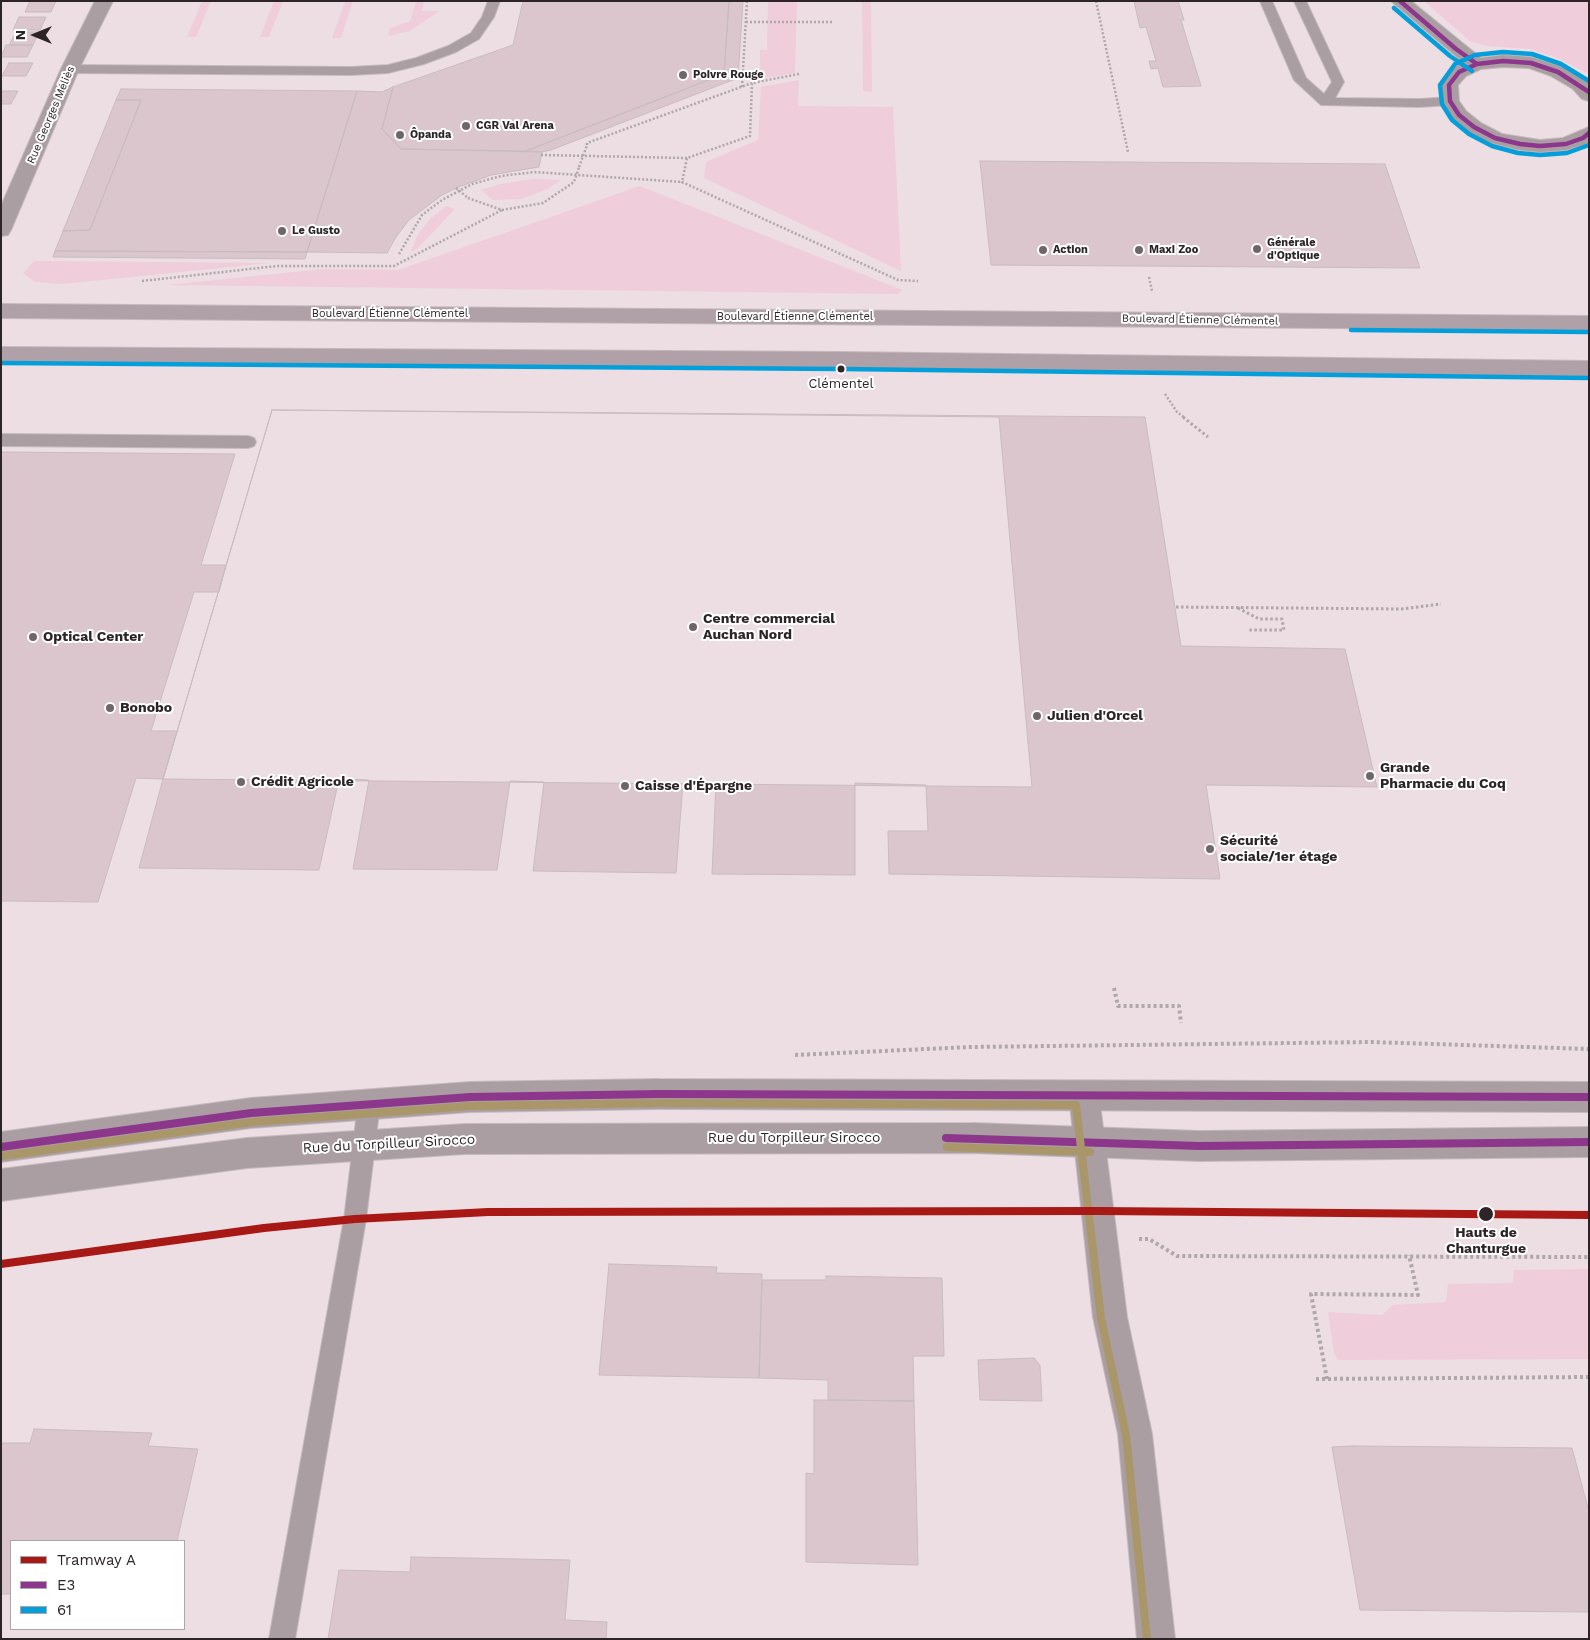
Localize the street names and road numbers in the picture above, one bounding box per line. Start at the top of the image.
street label: Rue Georges Méliès [24,64,78,166]
street label: Boulevard Étienne Clémentel [312,307,468,321]
street label: Boulevard Étienne Clémentel [717,310,873,324]
street label: Boulevard Étienne Clémentel [1122,312,1278,328]
street label: Rue du Torpilleur Sirocco [708,1130,880,1146]
street label: Rue du Torpilleur Sirocco [302,1131,476,1157]

